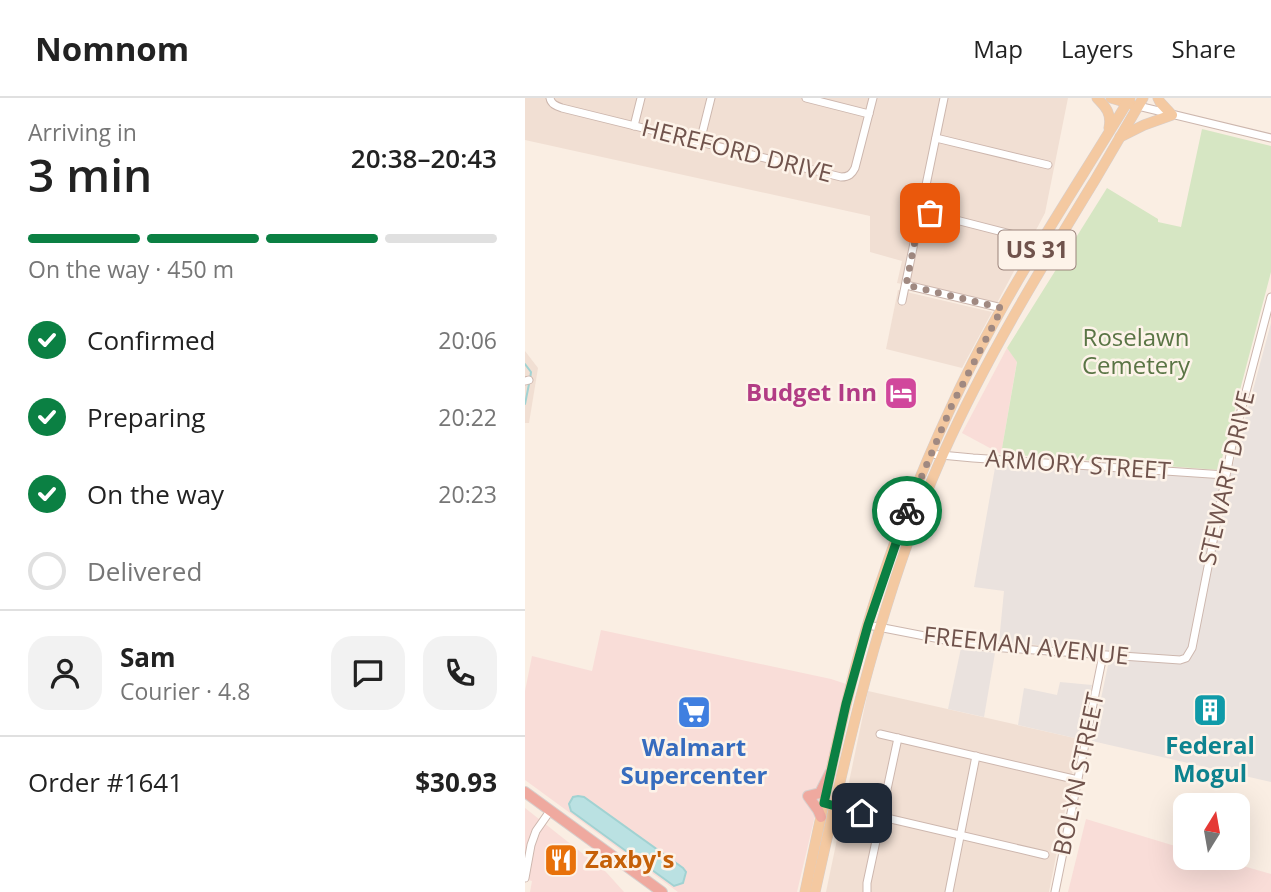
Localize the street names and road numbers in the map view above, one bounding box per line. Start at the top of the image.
street label: HEREFORD DRIVE [639,110,836,189]
road number: US 31 [999,230,1075,270]
street label: STEWART DRIVE [1189,387,1262,568]
street label: ARMORY STREET [984,441,1172,486]
street label: FREEMAN AVENUE [922,617,1131,672]
street label: BOLYN STREET [1044,689,1111,858]

